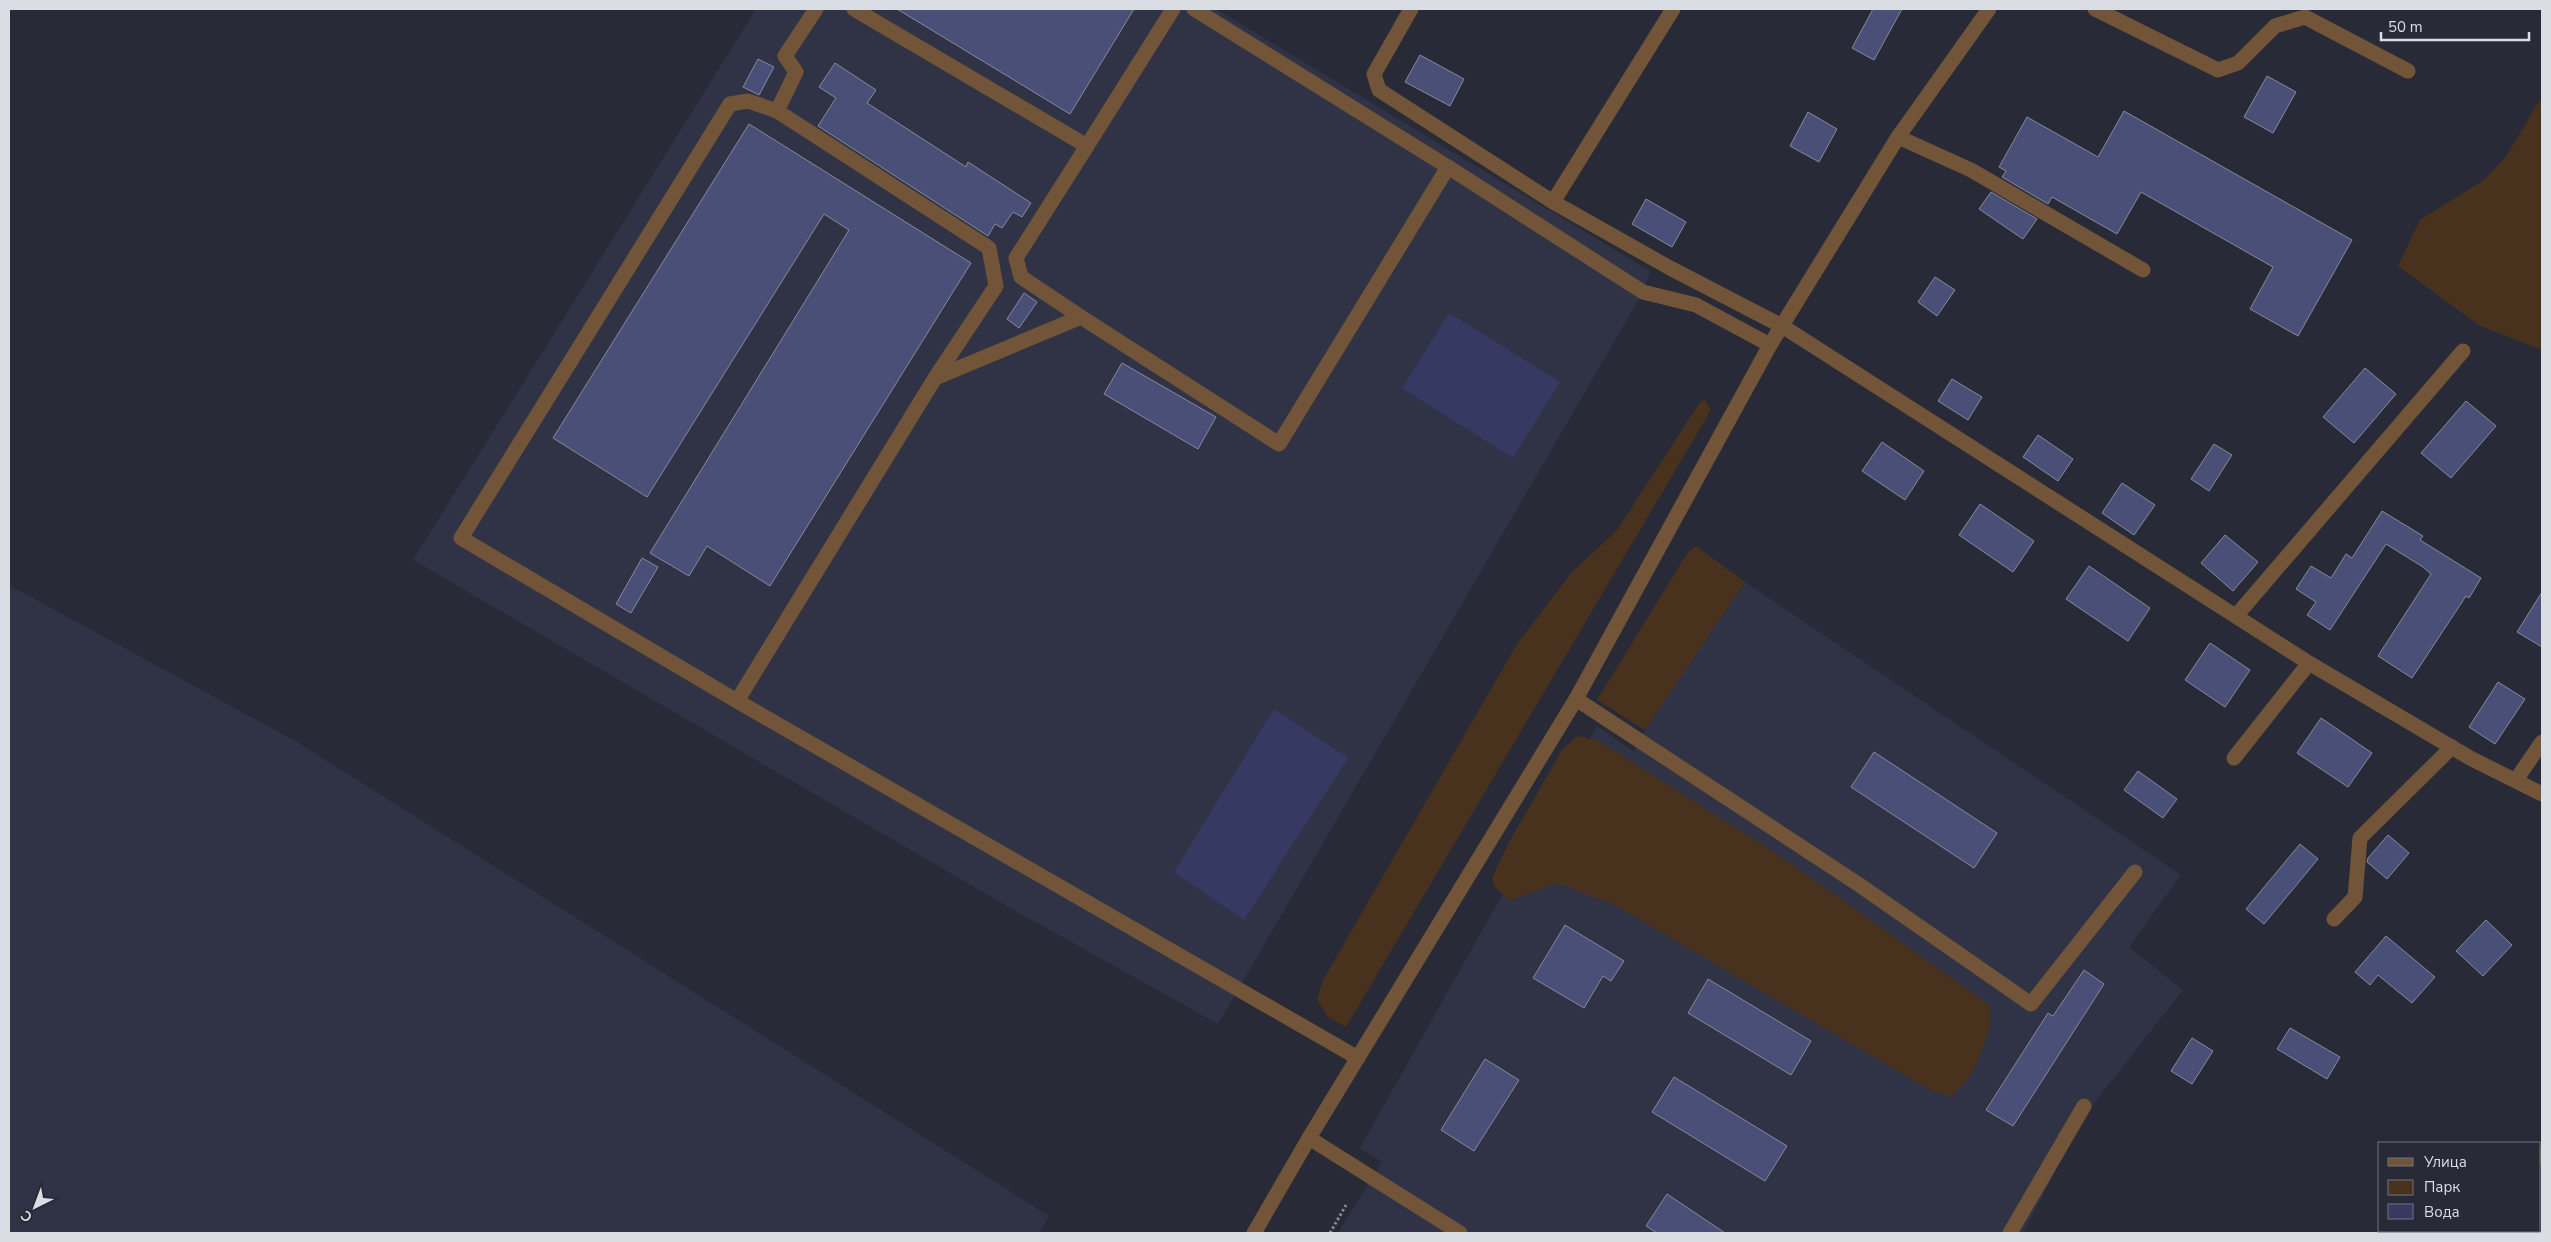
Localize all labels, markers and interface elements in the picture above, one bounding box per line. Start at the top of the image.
scale bar [2381,10,2528,42]
text: 50 m [2388,17,2423,37]
legend [2378,1142,2541,1232]
text: Улица [2423,1152,2467,1172]
text: Парк [2424,1177,2460,1197]
north arrow [10,1182,60,1232]
text: Вода [2424,1202,2460,1222]
text: С [16,1206,37,1227]

